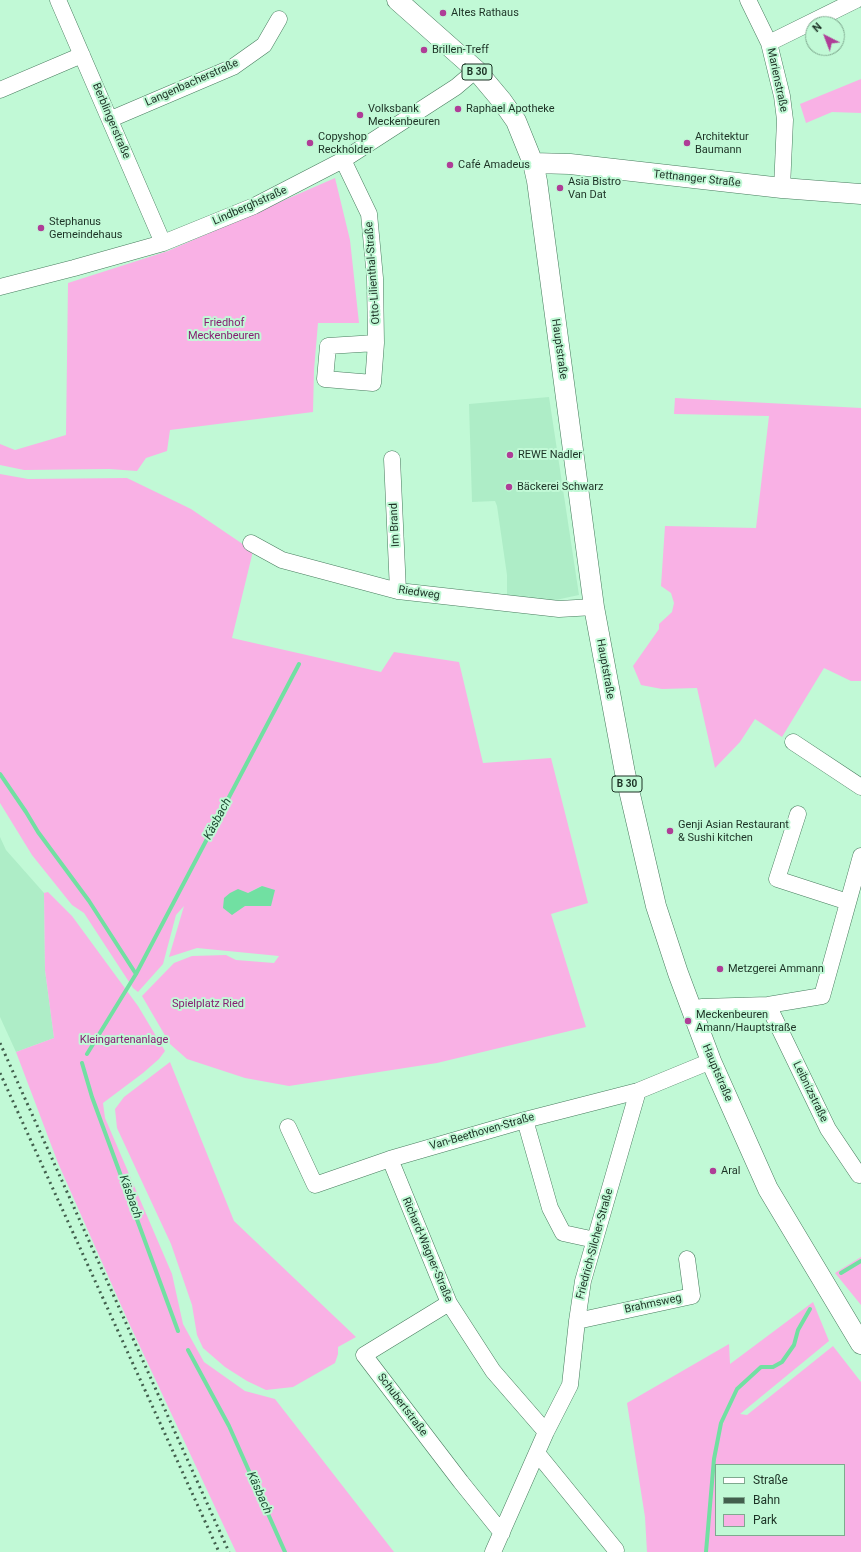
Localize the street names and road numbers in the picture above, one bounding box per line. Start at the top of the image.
street label: Marienstraße [764,47,790,113]
street label: Langenbacherstraße [143,56,241,110]
road number: B 30 [462,64,492,80]
street label: Berblingerstraße [89,81,133,161]
street label: Tettnanger Straße [653,168,741,190]
street label: Lindberghstraße [211,184,289,228]
street label: Otto-Lilienthal-Straße [363,221,383,325]
street label: Hauptstraße [548,318,570,380]
street label: Im Brand [387,503,403,547]
street label: Riedweg [397,584,441,602]
street label: Hauptstraße [593,638,617,700]
road number: B 30 [612,776,642,792]
street label: Hauptstraße [699,1042,735,1104]
street label: Leibnizstraße [790,1059,830,1125]
street label: Van-Beethoven-Straße [428,1111,536,1153]
street label: Friedrich-Silcher-Straße [574,1187,616,1301]
street label: Richard-Wagner-Straße [399,1196,455,1304]
street label: Brahmsweg [623,1292,683,1316]
street label: Schubertstraße [374,1371,430,1439]

